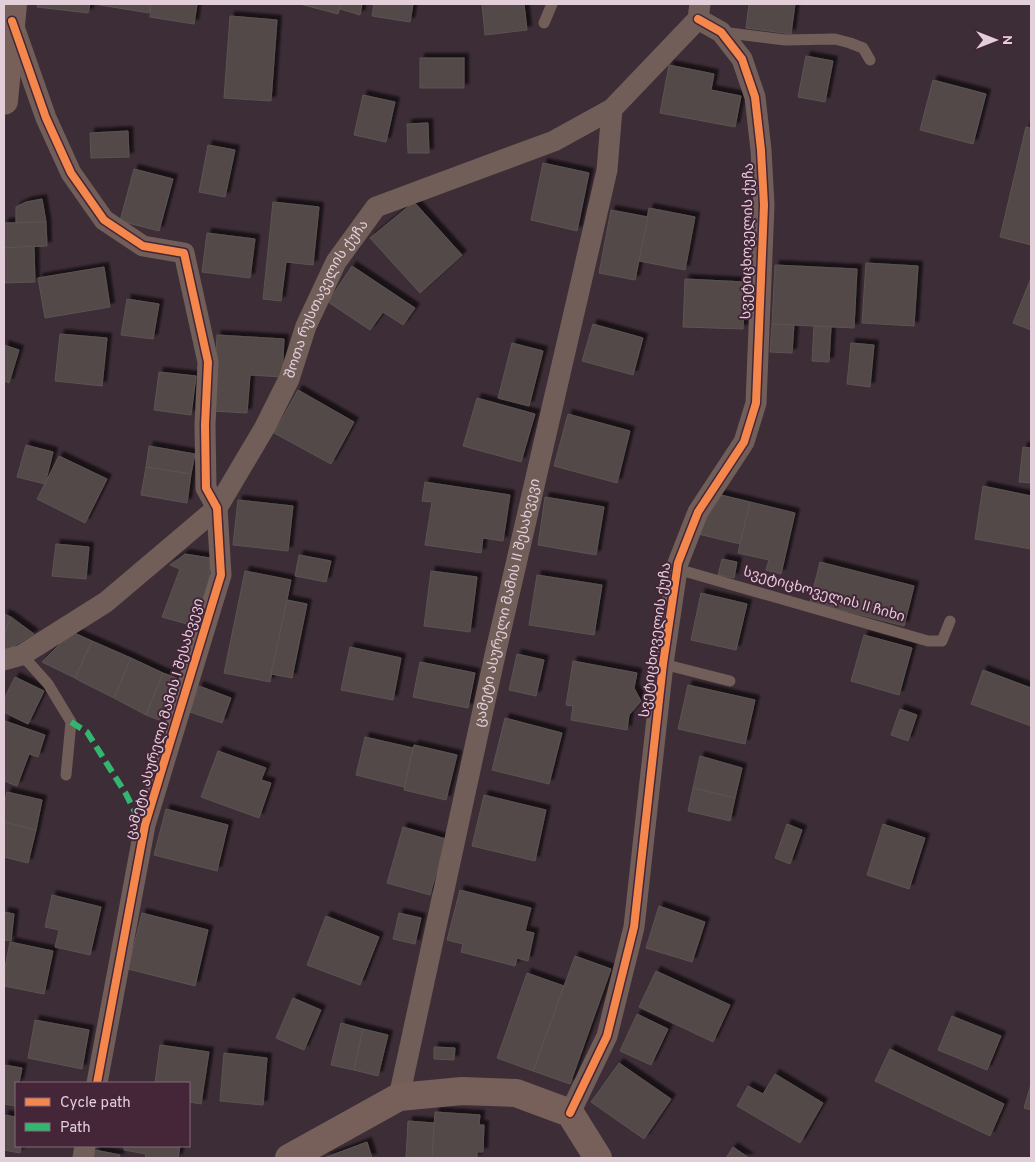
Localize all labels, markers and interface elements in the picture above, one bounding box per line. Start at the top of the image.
north arrow [970,15,1020,65]
text: N [998,35,1015,45]
street label: სვეტიცხოველის ქუჩა [738,163,758,319]
street label: შოთა რუსთაველის ქუჩა [281,217,372,380]
street label: ცამეტი ასურელი მამის II შესახვევი [471,477,544,729]
street label: სვეტიცხოველის ქუჩა [637,561,675,719]
street label: სვეტიცხოველის II ჩიხი [741,564,907,626]
street label: ცამეტი ასურელი მამის I შესახვევი [122,596,208,842]
legend [15,1082,190,1147]
text: Cycle path [60,1094,131,1113]
text: Path [60,1119,91,1138]

